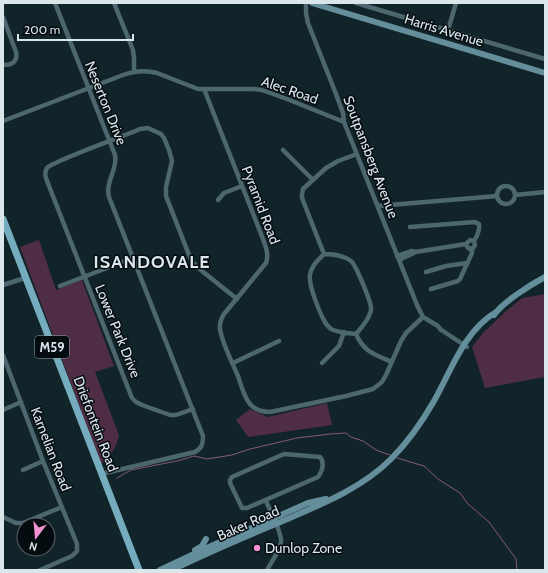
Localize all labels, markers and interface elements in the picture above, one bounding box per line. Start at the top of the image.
street label: Harris Avenue [402,9,486,51]
scale bar [18,16,133,42]
text: 200 m [24,22,60,37]
street label: Neserton Drive [81,58,131,148]
street label: Alec Road [259,72,321,108]
street label: Soutpansberg Avenue [339,93,403,221]
street label: Pyramid Road [238,163,284,247]
district label: ISANDOVALE [94,251,210,273]
street label: Lower Park Drive [91,282,145,380]
road number: M59 [35,336,69,358]
street label: Driefontein Road [70,374,122,474]
street label: Karnelian Road [27,405,75,493]
street label: Baker Road [214,501,282,545]
north arrow [16,517,56,557]
text: N [28,539,39,554]
place label: Dunlop Zone [265,539,342,557]
marker: Dunlop Zone [252,543,262,553]

